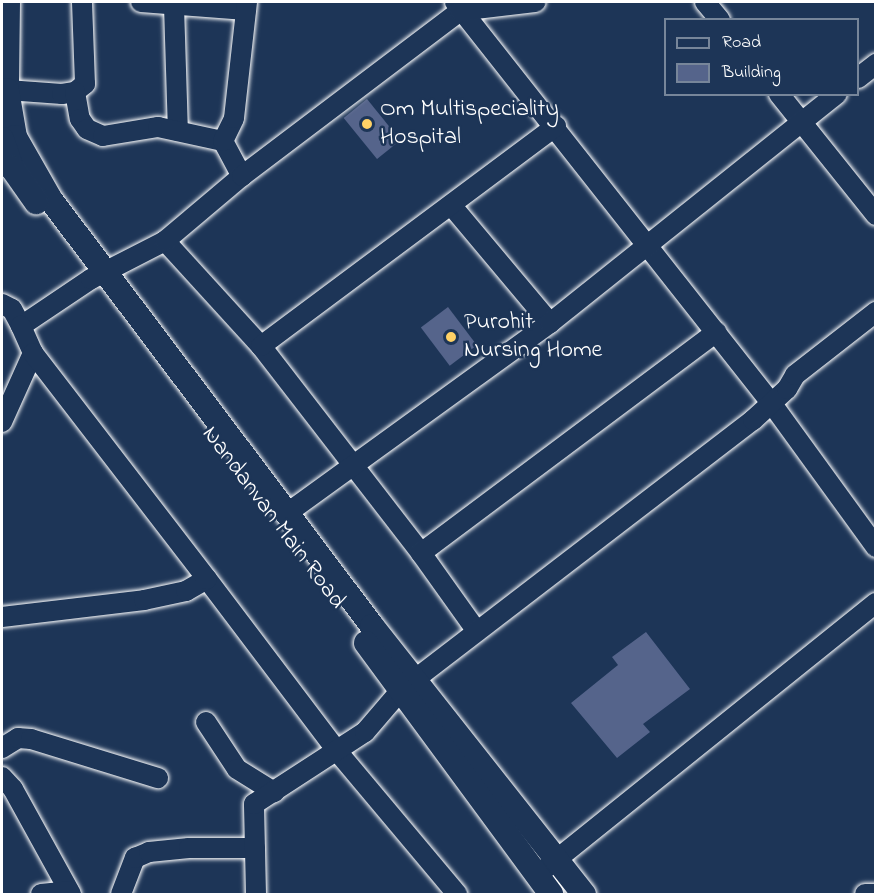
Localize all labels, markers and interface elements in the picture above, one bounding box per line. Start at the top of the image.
legend [664,18,859,96]
text: Road [722,30,761,56]
text: Building [722,60,781,86]
place label: Om Multispeciality Hospital [380,96,559,152]
marker: Om Multispeciality Hospital [358,115,376,133]
place label: Purohit Nursing Home [464,309,602,365]
marker: Purohit Nursing Home [442,328,460,346]
street label: Nandanvan Main Road [195,421,351,615]

